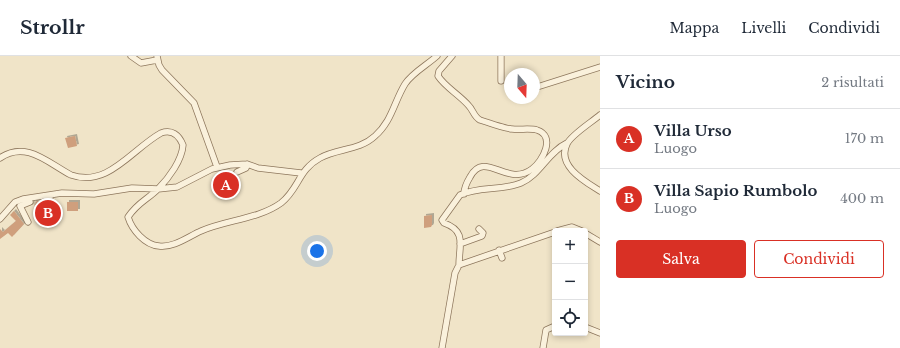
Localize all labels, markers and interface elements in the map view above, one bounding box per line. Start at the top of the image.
text: Strollr [20,16,85,39]
text: Mappa [669,19,719,37]
text: Livelli [741,19,786,37]
text: Condividi [808,19,880,37]
north arrow [504,68,540,104]
text: Vicino [616,72,675,93]
text: 2 risultati [821,74,884,91]
text: Villa Urso [654,121,732,140]
text: A [624,130,634,147]
text: 170 m [845,130,884,147]
text: Luogo [654,140,697,157]
pin: A [213,170,239,200]
text: Villa Sapio Rumbolo [654,181,817,200]
text: B [624,190,634,207]
text: 400 m [840,190,884,207]
pin: B [35,198,61,228]
text: Luogo [654,200,697,217]
map controls [552,228,588,336]
button: + [552,228,588,264]
button: Salva [616,240,746,278]
button: Condividi [754,240,884,278]
your location [307,241,327,261]
button: − [552,264,588,300]
button: locate [552,300,588,336]

